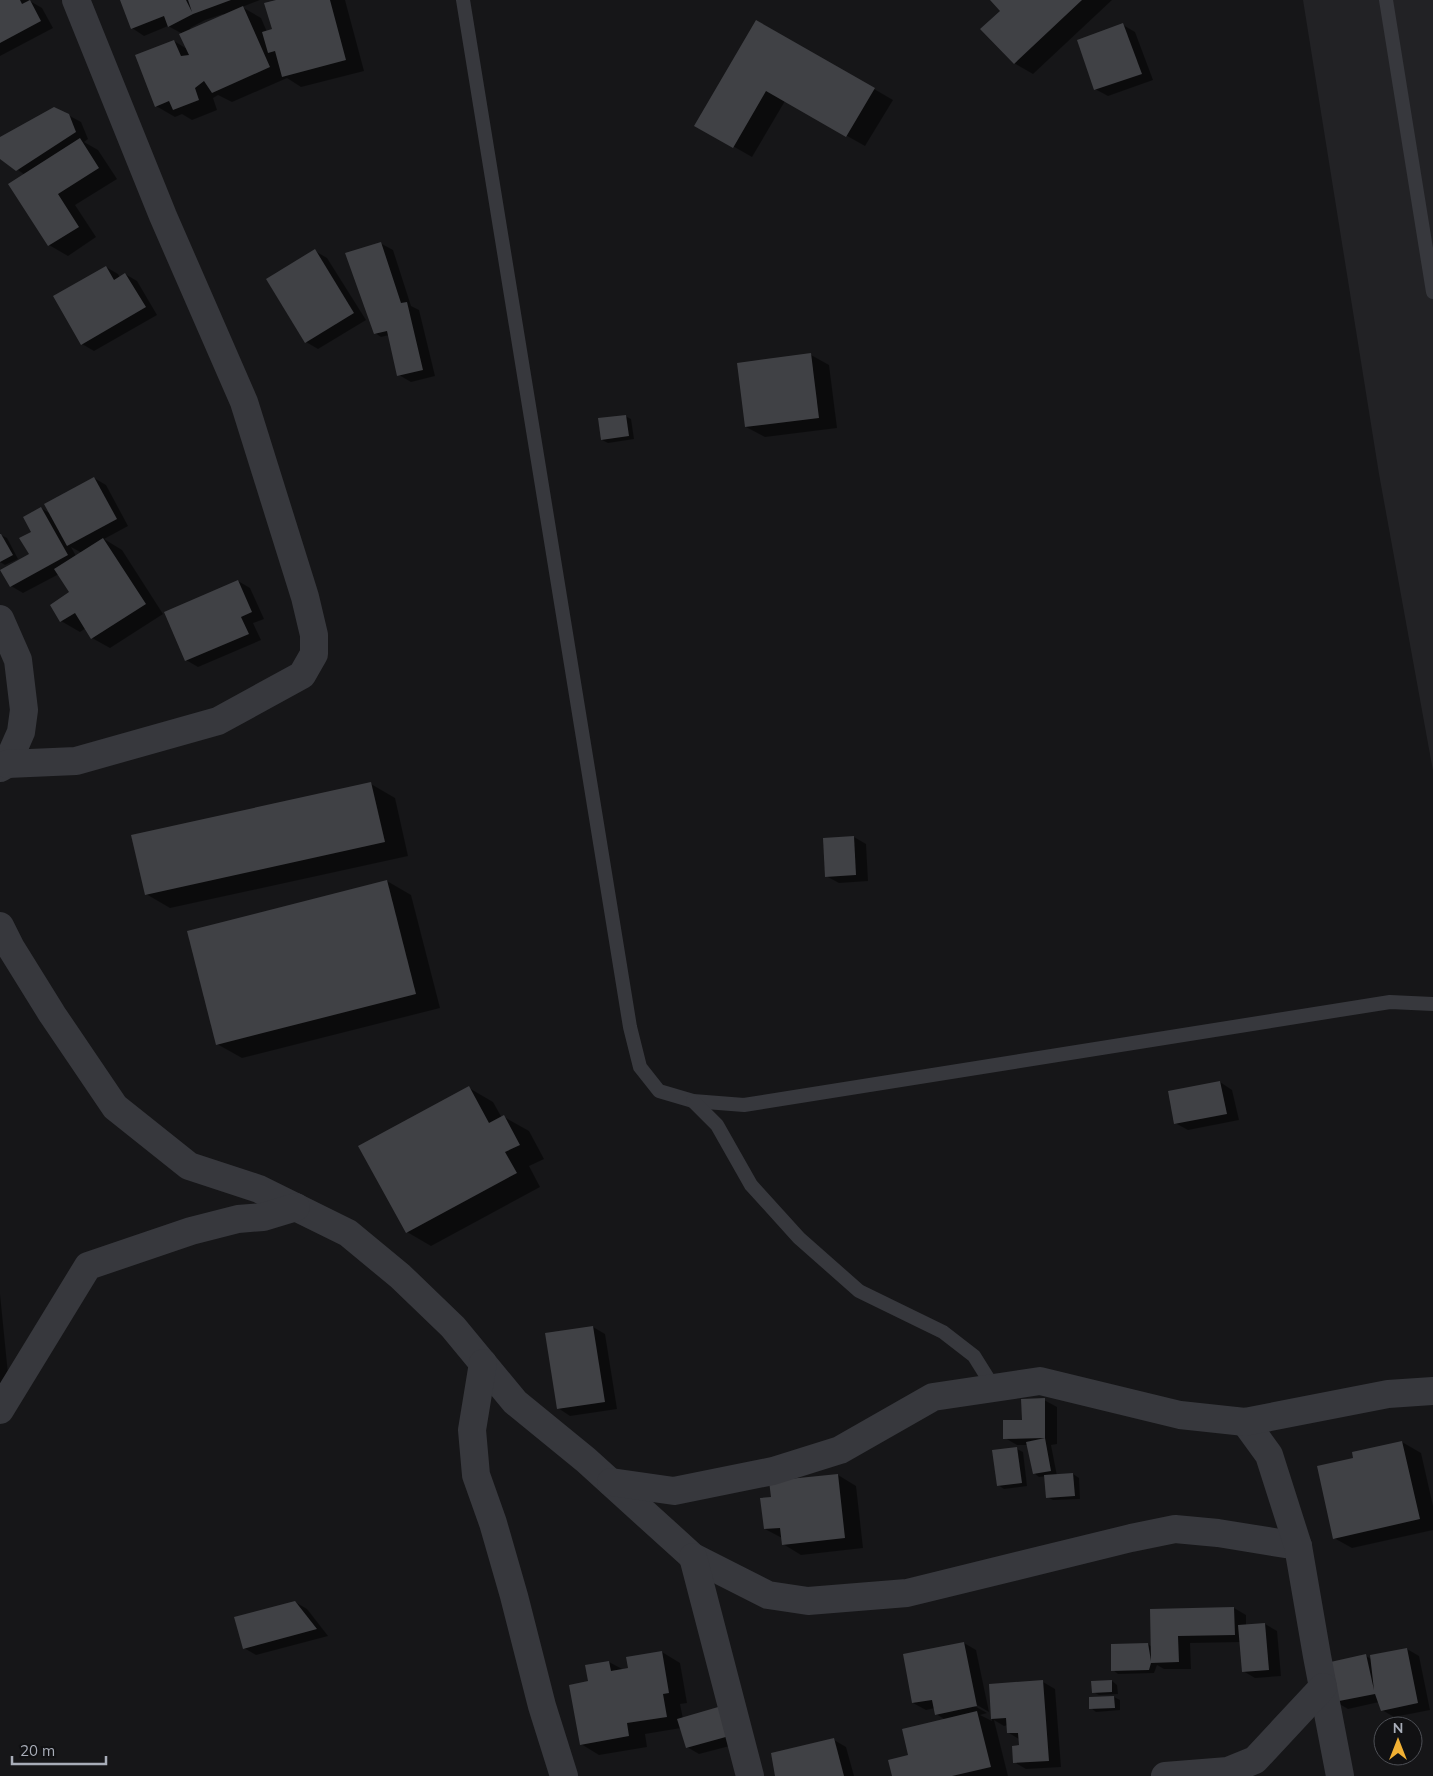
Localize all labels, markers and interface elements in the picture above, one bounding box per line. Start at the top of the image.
north arrow [1373,1716,1423,1766]
text: N [1393,1719,1403,1737]
scale bar [12,1734,106,1766]
text: 20 m [20,1741,55,1760]

